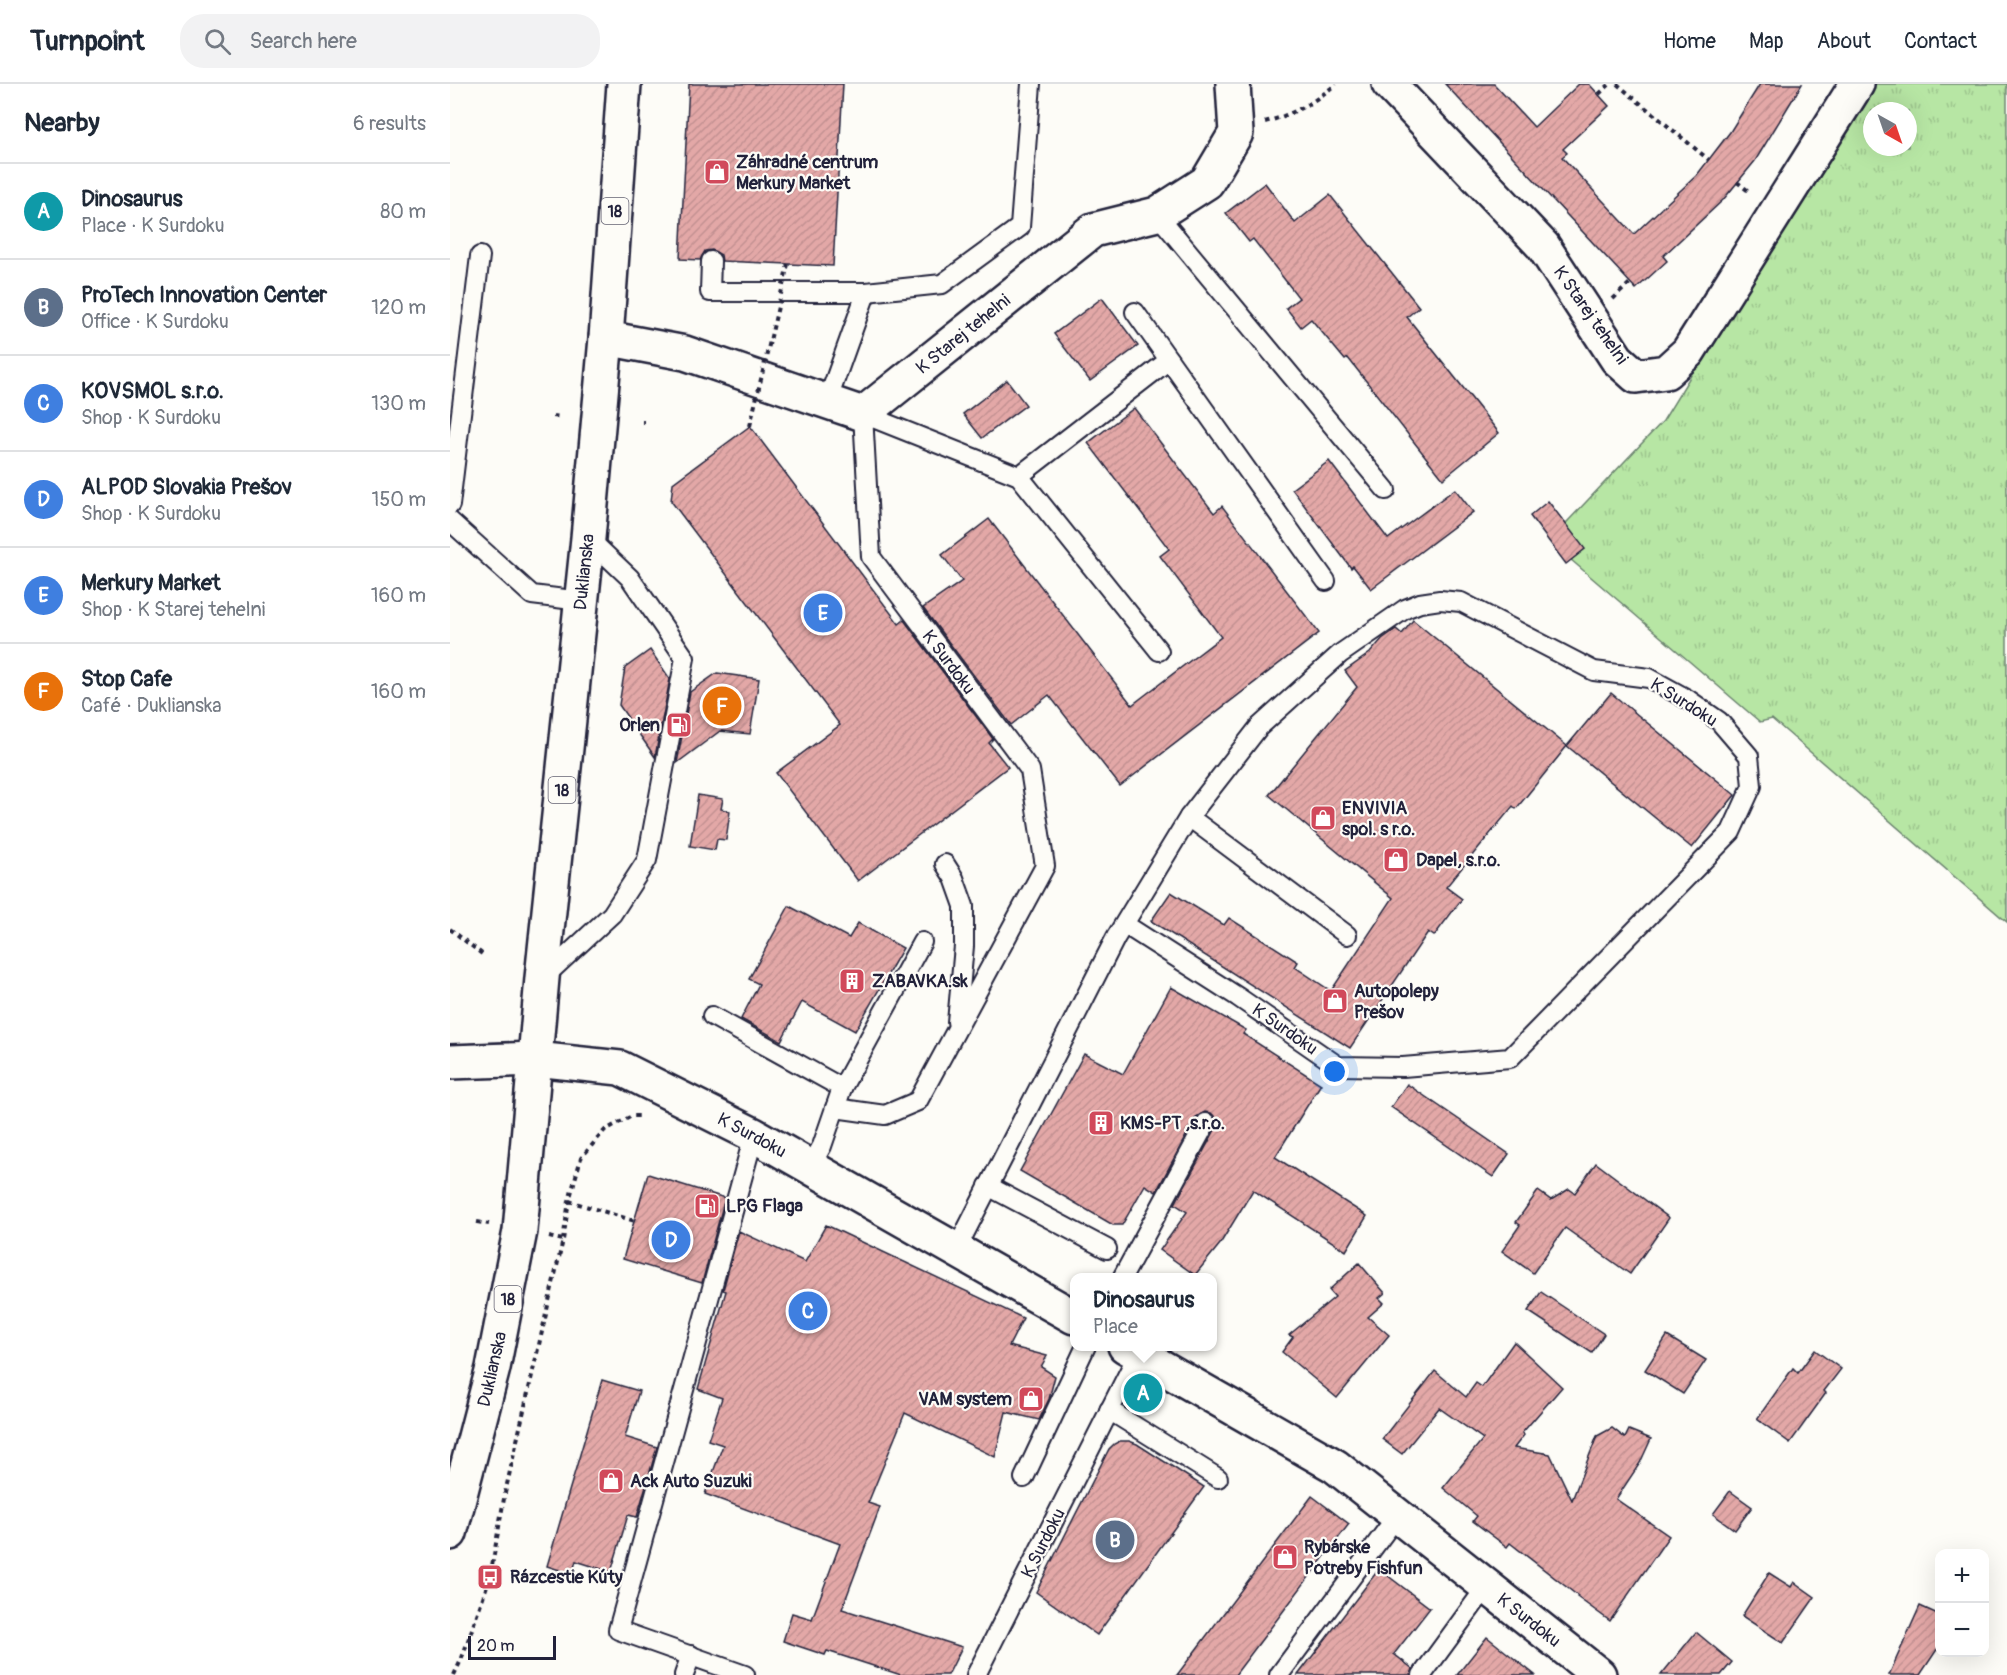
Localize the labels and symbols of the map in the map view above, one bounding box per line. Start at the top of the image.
north arrow [1863,102,1917,156]
place label: Záhradné centrum Merkury Market [736,151,878,195]
shop icon: Záhradné centrum Merkury Market [702,157,732,187]
road number: 18 [602,198,628,224]
street label: K Starej tehelni [1548,262,1633,369]
street label: K Starej tehelni [911,289,1015,380]
street label: Duklianska [569,533,600,611]
pin: E [804,590,842,636]
street label: K Surdoku [917,625,980,699]
street label: K Surdoku [1646,673,1722,732]
pin: F [702,684,742,728]
fuel station icon: Orlen [664,710,694,740]
place label: Orlen [619,714,660,737]
road number: 18 [548,777,576,803]
place label: ENVIVIA spol. s r.o. [1342,797,1415,841]
shop icon: ENVIVIA spol. s r.o. [1308,803,1338,833]
shop icon: Dapel, s.r.o. [1381,845,1411,875]
place label: Dapel, s.r.o. [1416,849,1501,872]
building icon: ZABAVKA.sk [837,966,867,996]
place label: ZABAVKA.sk [872,970,968,993]
place label: Autopolepy Prešov [1354,980,1439,1024]
shop icon: Autopolepy Prešov [1320,986,1350,1016]
street label: K Surdoku [1247,998,1322,1060]
your location [1320,1057,1349,1086]
street label: K Surdoku [713,1108,790,1163]
building icon: KMS-PT ,s.r.o. [1086,1108,1116,1138]
place label: KMS-PT ,s.r.o. [1120,1112,1225,1135]
fuel station icon: LPG Flaga [692,1191,722,1221]
place label: LPG Flaga [726,1195,803,1218]
pin: D [652,1218,690,1262]
road number: 18 [494,1286,522,1312]
pin: C [788,1288,828,1334]
street label: Duklianska [473,1329,512,1409]
pin: A [1124,1370,1162,1416]
shop icon: VAM system [1016,1384,1046,1414]
place label: VAM system [918,1388,1012,1411]
shop icon: Ack Auto Suzuki [596,1466,626,1496]
place label: Ack Auto Suzuki [630,1470,752,1493]
street label: K Surdoku [1016,1505,1071,1582]
pin: B [1096,1518,1134,1562]
place label: Rybárske Potreby Fishfun [1304,1536,1423,1580]
shop icon: Rybárske Potreby Fishfun [1270,1542,1300,1572]
bus stop icon: Rázcestie Kúty [475,1562,505,1592]
place label: Rázcestie Kúty [510,1566,623,1589]
street label: K Surdoku [1492,1588,1565,1653]
scale bar [468,1633,556,1660]

